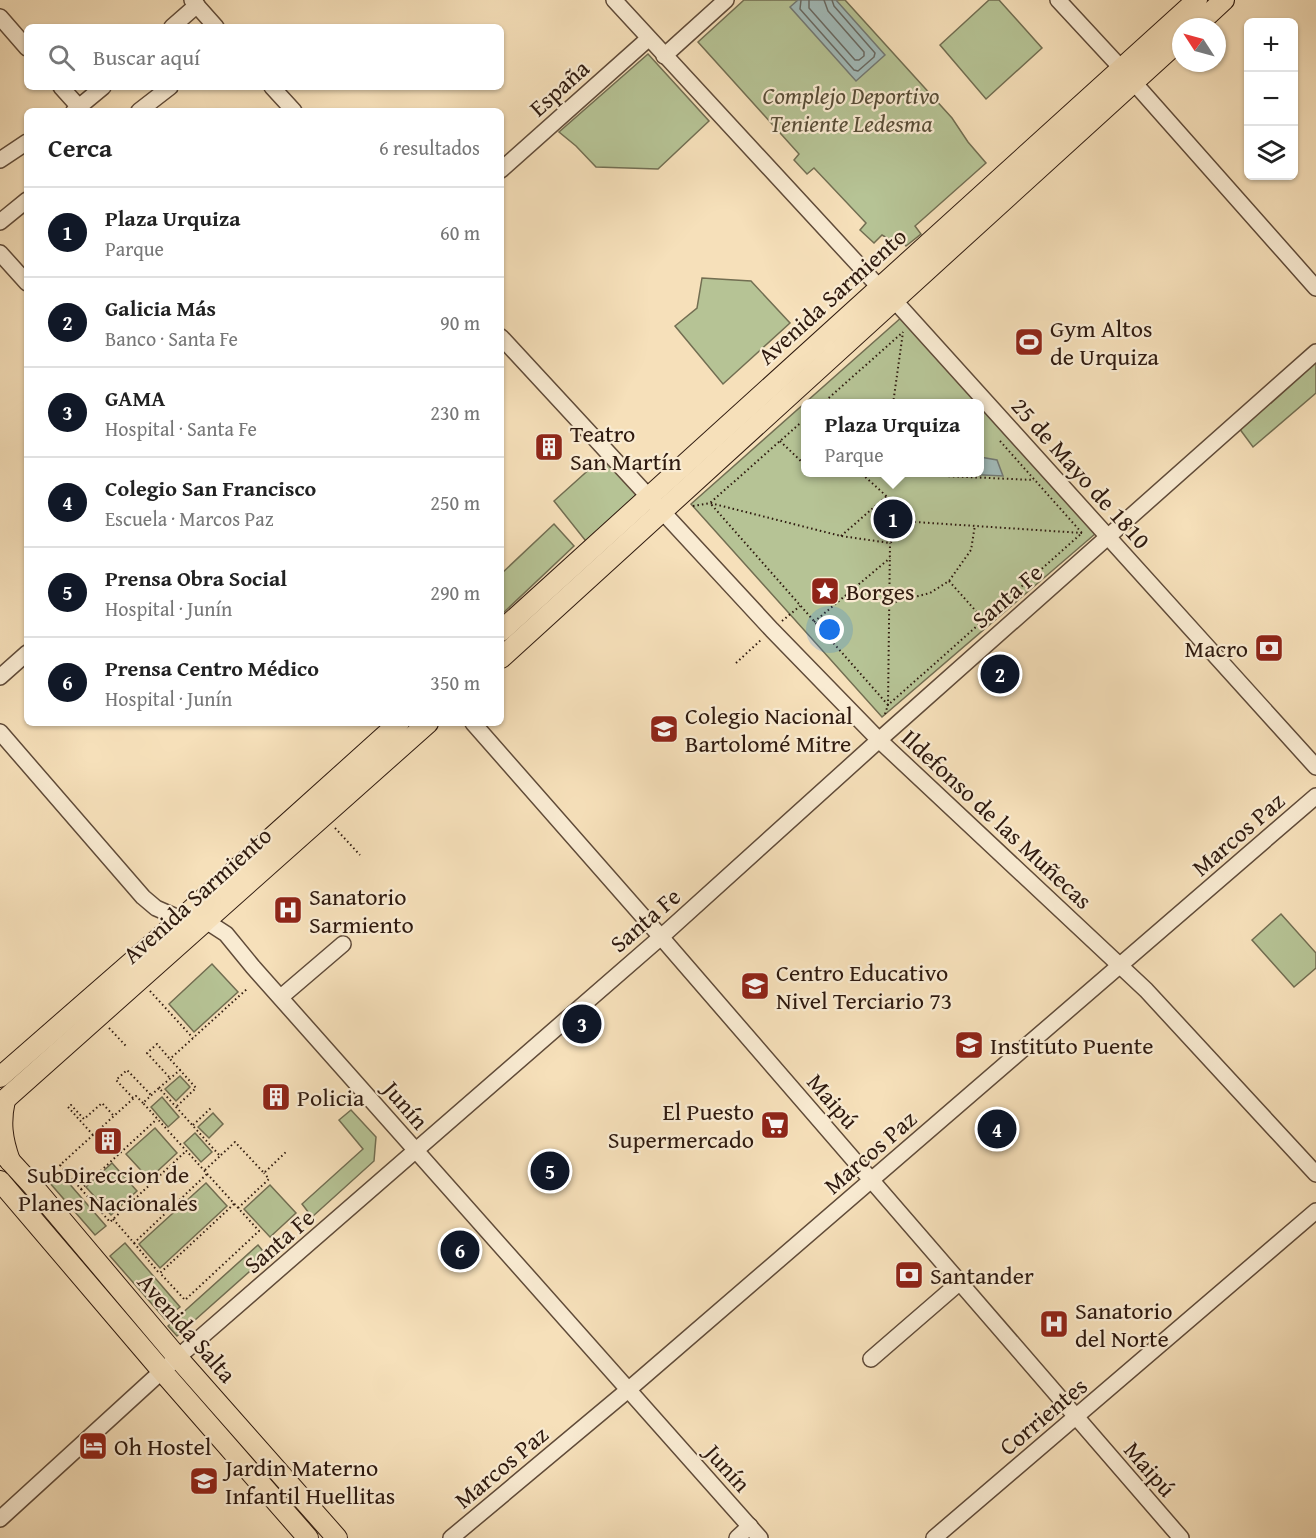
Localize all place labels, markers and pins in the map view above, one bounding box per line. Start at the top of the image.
place label: Gym Altos de Urquiza [1050,311,1160,374]
sports icon: Gym Altos de Urquiza [1013,326,1045,358]
place label: Teatro San Martín [570,416,682,479]
building icon: Teatro San Martín [533,431,565,463]
pin: 1 [874,496,912,542]
place label: Borges [846,574,914,609]
place icon: Borges [809,575,841,607]
place label: Macro [1185,631,1248,666]
bank icon: Macro [1253,632,1285,664]
pin: 2 [980,652,1020,696]
place label: Colegio Nacional Bartolomé Mitre [685,698,853,761]
school or university icon: Colegio Nacional Bartolomé Mitre [648,713,680,745]
place label: Sanatorio Sarmiento [309,879,414,942]
hospital icon: Sanatorio Sarmiento [272,894,304,926]
place label: Centro Educativo Nivel Terciario 73 [776,955,952,1018]
school or university icon: Centro Educativo Nivel Terciario 73 [739,970,771,1002]
pin: 3 [562,1002,602,1046]
place label: Instituto Puente [990,1028,1153,1063]
school or university icon: Instituto Puente [953,1029,985,1061]
place label: Policia [297,1080,365,1115]
building icon: Policia [260,1081,292,1113]
place label: El Puesto Supermercado [608,1094,754,1157]
pin: 4 [978,1106,1016,1152]
supermarket icon: El Puesto Supermercado [759,1109,791,1141]
building icon: SubDireccion de Planes Nacionales [92,1125,124,1157]
pin: 5 [530,1148,570,1194]
place label: SubDireccion de Planes Nacionales [18,1157,198,1220]
pin: 6 [440,1228,480,1272]
place label: Santander [930,1258,1034,1293]
bank icon: Santander [893,1259,925,1291]
place label: Sanatorio del Norte [1075,1293,1172,1356]
hospital icon: Sanatorio del Norte [1038,1308,1070,1340]
place label: Oh Hostel [114,1429,212,1464]
hotel icon: Oh Hostel [77,1430,109,1462]
place label: Jardin Materno Infantil Huellitas [222,1450,395,1513]
school or university icon: Jardin Materno Infantil Huellitas [188,1465,220,1497]

